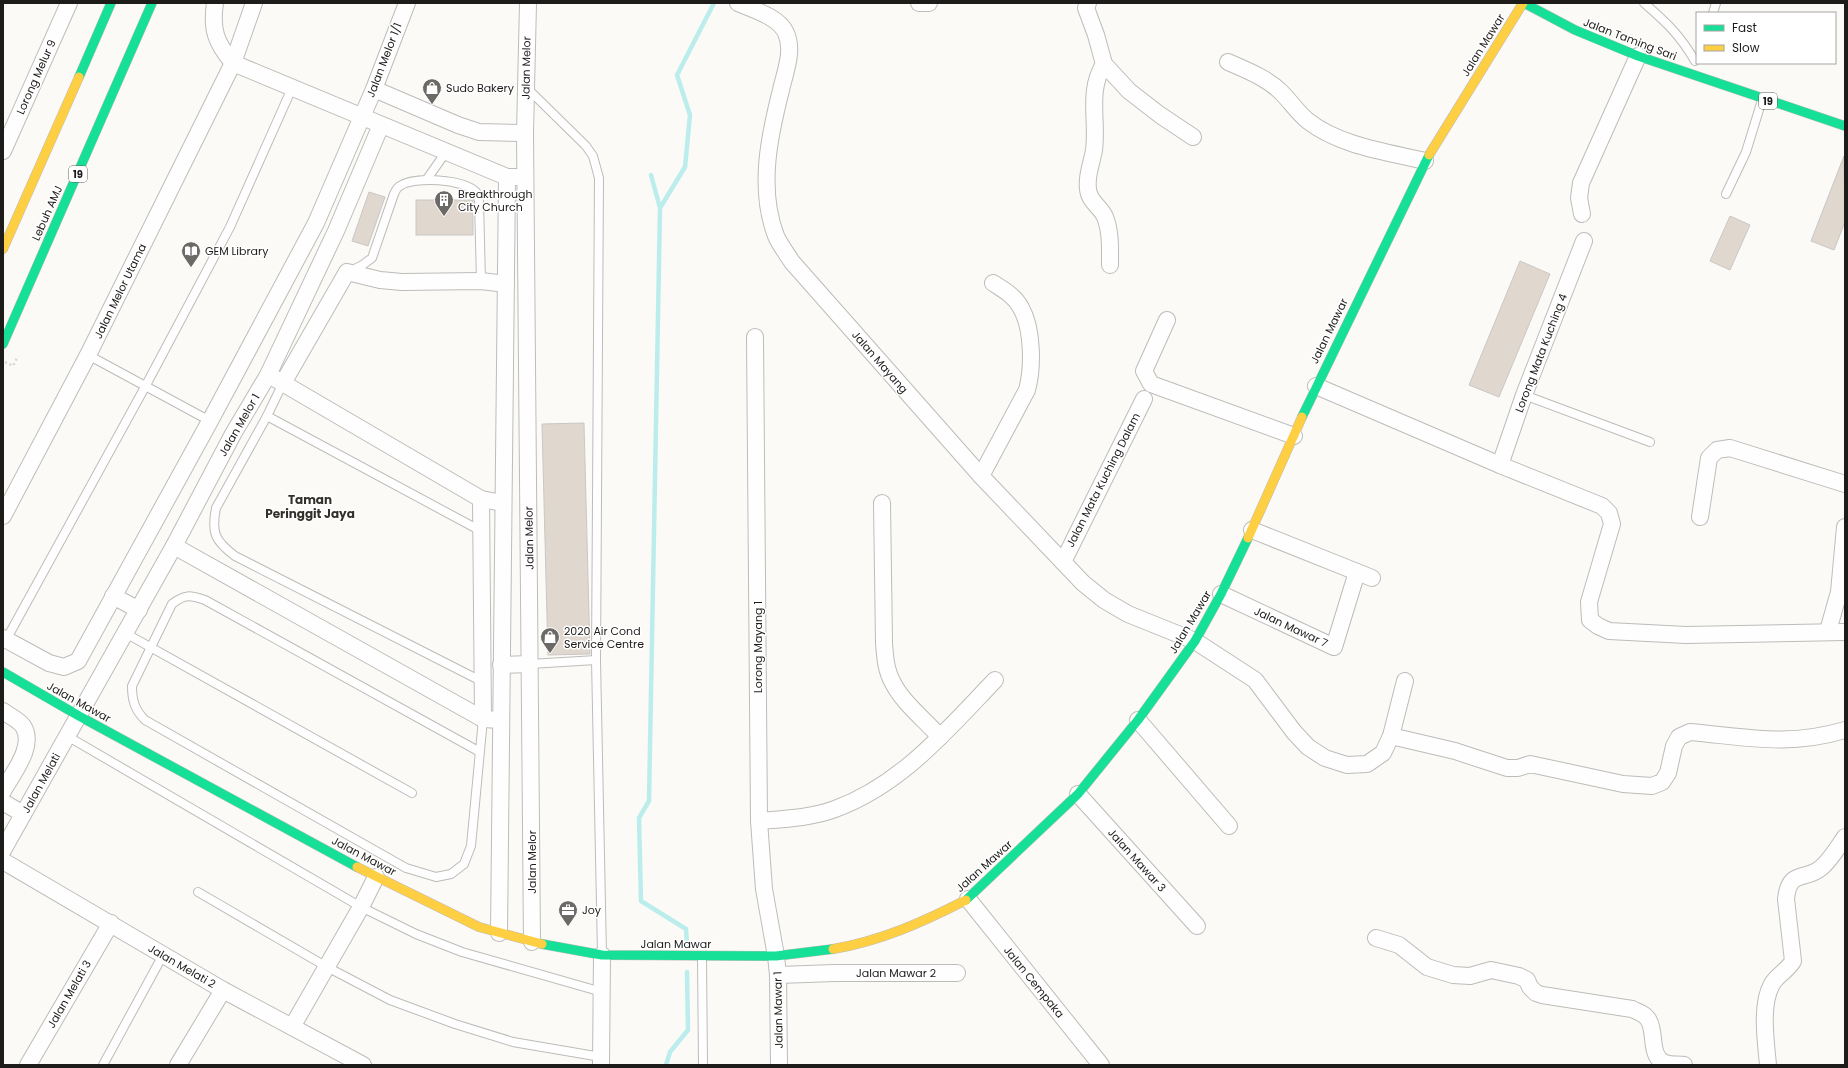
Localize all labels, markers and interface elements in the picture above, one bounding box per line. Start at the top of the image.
street label: Jalan Mawar [1457,11,1509,79]
legend [1696,12,1836,64]
street label: Jalan Taming Sari [1581,14,1679,64]
text: Fast [1732,19,1757,36]
street label: Jalan Melor 1/1 [362,20,406,100]
street label: Jalan Melor [517,36,535,100]
street label: Lorong Melur 9 [12,37,60,117]
text: Slow [1732,39,1760,56]
shop icon: Sudo Bakery [421,77,443,105]
place label: Sudo Bakery [446,80,515,96]
road number: 19 [1759,93,1777,109]
road number: 19 [69,166,87,182]
street label: Lebuh AMJ [28,183,66,243]
place label: Breakthrough City Church [458,186,532,215]
building icon: Breakthrough City Church [433,189,455,217]
library icon: GEM Library [180,240,202,268]
street label: Jalan Melor Utama [90,241,150,341]
place label: GEM Library [205,243,269,259]
street label: Lorong Mata Kuching 4 [1511,291,1571,415]
street label: Jalan Mawar [1306,296,1352,366]
street label: Jalan Mayang [848,327,912,397]
street label: Jalan Melor 1 [215,391,263,459]
street label: Jalan Mata Kuching Dalam [1062,410,1144,550]
district label: Taman Peringgit Jaya [265,491,355,522]
street label: Jalan Melor [520,506,538,570]
street label: Jalan Mawar [1165,588,1215,656]
street label: Lorong Mayang 1 [750,601,766,693]
street label: Jalan Mawar 7 [1251,603,1331,651]
place label: 2020 Air Cond Service Centre [564,623,644,652]
shop icon: 2020 Air Cond Service Centre [539,626,561,654]
street label: Jalan Mawar [44,678,114,726]
street label: Jalan Melati [18,750,64,816]
street label: Jalan Mawar 3 [1104,825,1170,895]
street label: Jalan Melor [524,830,540,894]
street label: Jalan Mawar [329,832,399,880]
street label: Jalan Mawar [952,836,1016,896]
office icon: Joy [557,899,579,927]
place label: Joy [582,902,602,918]
street label: Jalan Mawar [641,936,711,952]
street label: Jalan Melati 2 [145,940,219,992]
street label: Jalan Cempaka [1000,943,1068,1021]
street label: Jalan Melati 3 [43,957,95,1031]
street label: Jalan Mawar 2 [856,965,936,981]
street label: Jalan Mawar 1 [769,971,787,1049]

